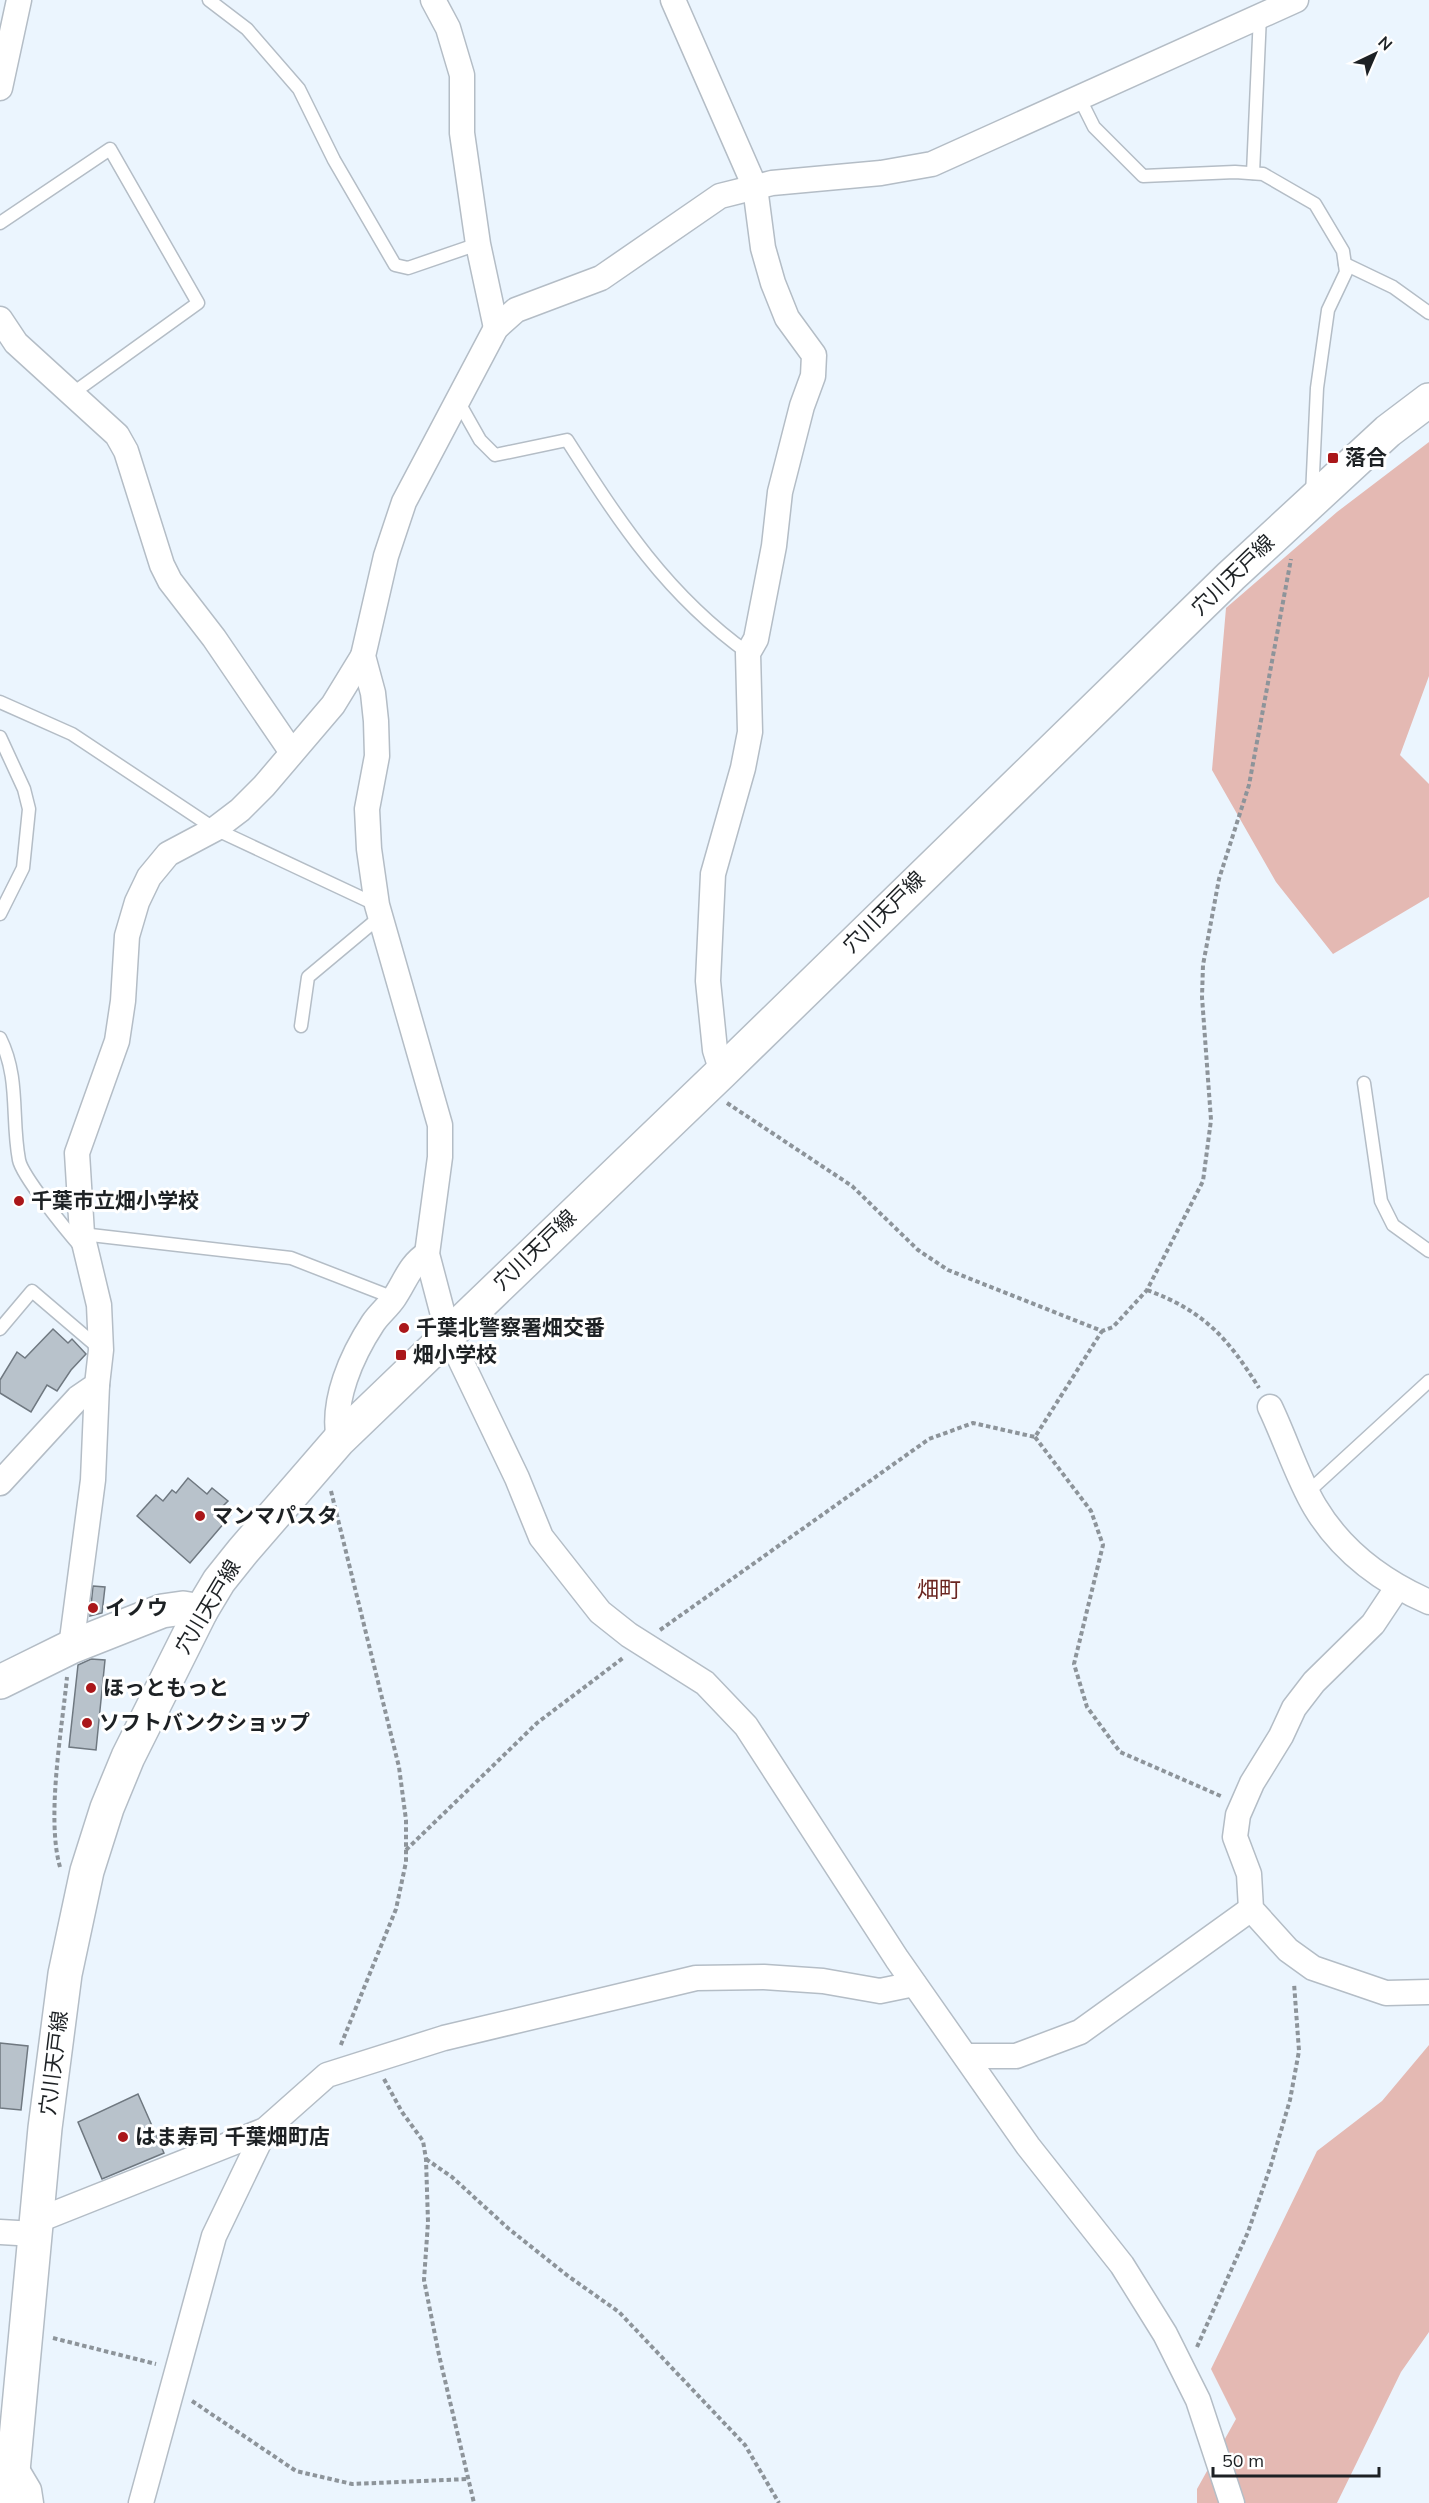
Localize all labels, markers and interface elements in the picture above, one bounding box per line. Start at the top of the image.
north arrow [1345,24,1405,84]
text: N [1374,32,1397,55]
place label: 落合 [1345,444,1387,470]
marker: 落合 [1326,451,1340,465]
street label: 穴川天戸線 [1186,528,1279,620]
street label: 穴川天戸線 [837,865,930,958]
place label: 千葉市立畑小学校 [31,1187,199,1213]
marker: 千葉市立畑小学校 [12,1194,26,1208]
street label: 穴川天戸線 [488,1203,581,1295]
place label: 千葉北警察署畑交番 [416,1314,605,1340]
marker: 千葉北警察署畑交番 [397,1321,411,1335]
place label: 畑小学校 [413,1341,497,1367]
marker: 畑小学校 [394,1348,408,1362]
place label: マンマパスタ [212,1502,338,1528]
marker: マンマパスタ [193,1509,207,1523]
street label: 穴川天戸線 [169,1555,245,1658]
district label: 畑町 [917,1575,961,1603]
place label: イノウ [105,1594,168,1620]
marker: イノウ [86,1601,100,1615]
place label: ほっともっと [103,1674,229,1700]
marker: ほっともっと [84,1681,98,1695]
place label: ソフトバンクショップ [99,1709,310,1735]
marker: ソフトバンクショップ [80,1716,94,1730]
street label: 穴川天戸線 [34,2009,72,2117]
place label: はま寿司 千葉畑町店 [135,2123,330,2149]
marker: はま寿司 千葉畑町店 [116,2130,130,2144]
scale bar [1213,2440,1380,2478]
text: 50 m [1222,2449,1264,2472]

